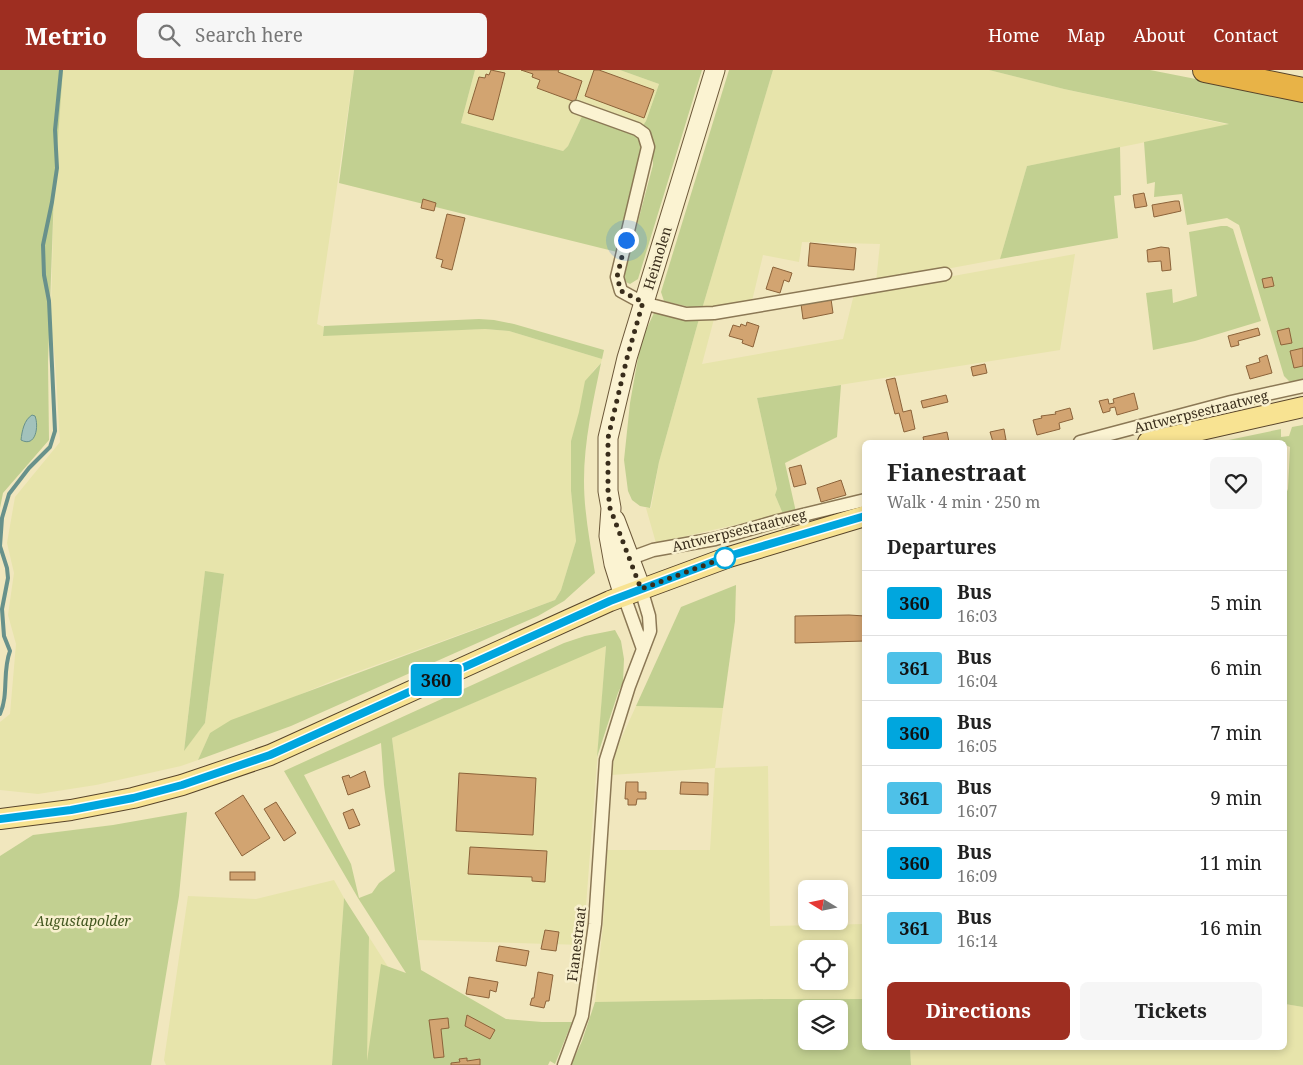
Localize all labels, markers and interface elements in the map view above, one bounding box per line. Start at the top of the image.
search box [137,13,487,58]
text: Metrio [25,19,107,52]
icon: search [155,21,183,49]
text: Search here [195,22,303,48]
text: Home [988,23,1039,47]
text: Map [1067,23,1105,47]
text: About [1133,23,1185,47]
text: Contact [1213,23,1278,47]
street label: Heimolen [638,224,676,292]
your location [614,228,639,253]
street label: Antwerpsestraatweg [1132,385,1271,437]
text: Fianestraat [887,455,1026,488]
button: heart [1210,457,1262,509]
text: Walk · 4 min · 250 m [887,491,1040,513]
street label: Antwerpsestraatweg [670,504,809,556]
text: Departures [887,534,996,560]
unlabelled marker [714,547,736,569]
text: Bus [957,579,992,605]
text: 5 min [1210,590,1262,616]
text: 360 [899,591,930,615]
text: 16:03 [957,605,997,627]
text: Bus [957,644,992,670]
text: 6 min [1210,655,1262,681]
text: 361 [899,656,930,680]
line badge: 360 [407,664,465,696]
text: 360 [421,668,451,692]
text: 16:04 [957,670,997,692]
text: Bus [957,709,992,735]
text: 7 min [1210,720,1262,746]
text: 360 [899,721,930,745]
text: 16:05 [957,735,997,757]
text: Bus [957,774,992,800]
text: 9 min [1210,785,1262,811]
text: 361 [899,786,930,810]
text: 16:07 [957,800,997,822]
text: Bus [957,839,992,865]
text: 11 min [1200,850,1262,876]
text: 360 [899,851,930,875]
text: 16:09 [957,865,997,887]
north arrow [798,880,848,930]
map controls [798,880,848,1050]
text: Bus [957,904,992,930]
street label: Fianestraat [562,905,590,983]
park label: Augustapolder [34,911,131,930]
text: 16 min [1200,915,1262,941]
text: 361 [899,916,930,940]
text: 16:14 [957,930,997,952]
button: locate [798,940,848,990]
button: Directions [887,982,1070,1040]
button: Tickets [1080,982,1262,1040]
button: layers [798,1000,848,1050]

